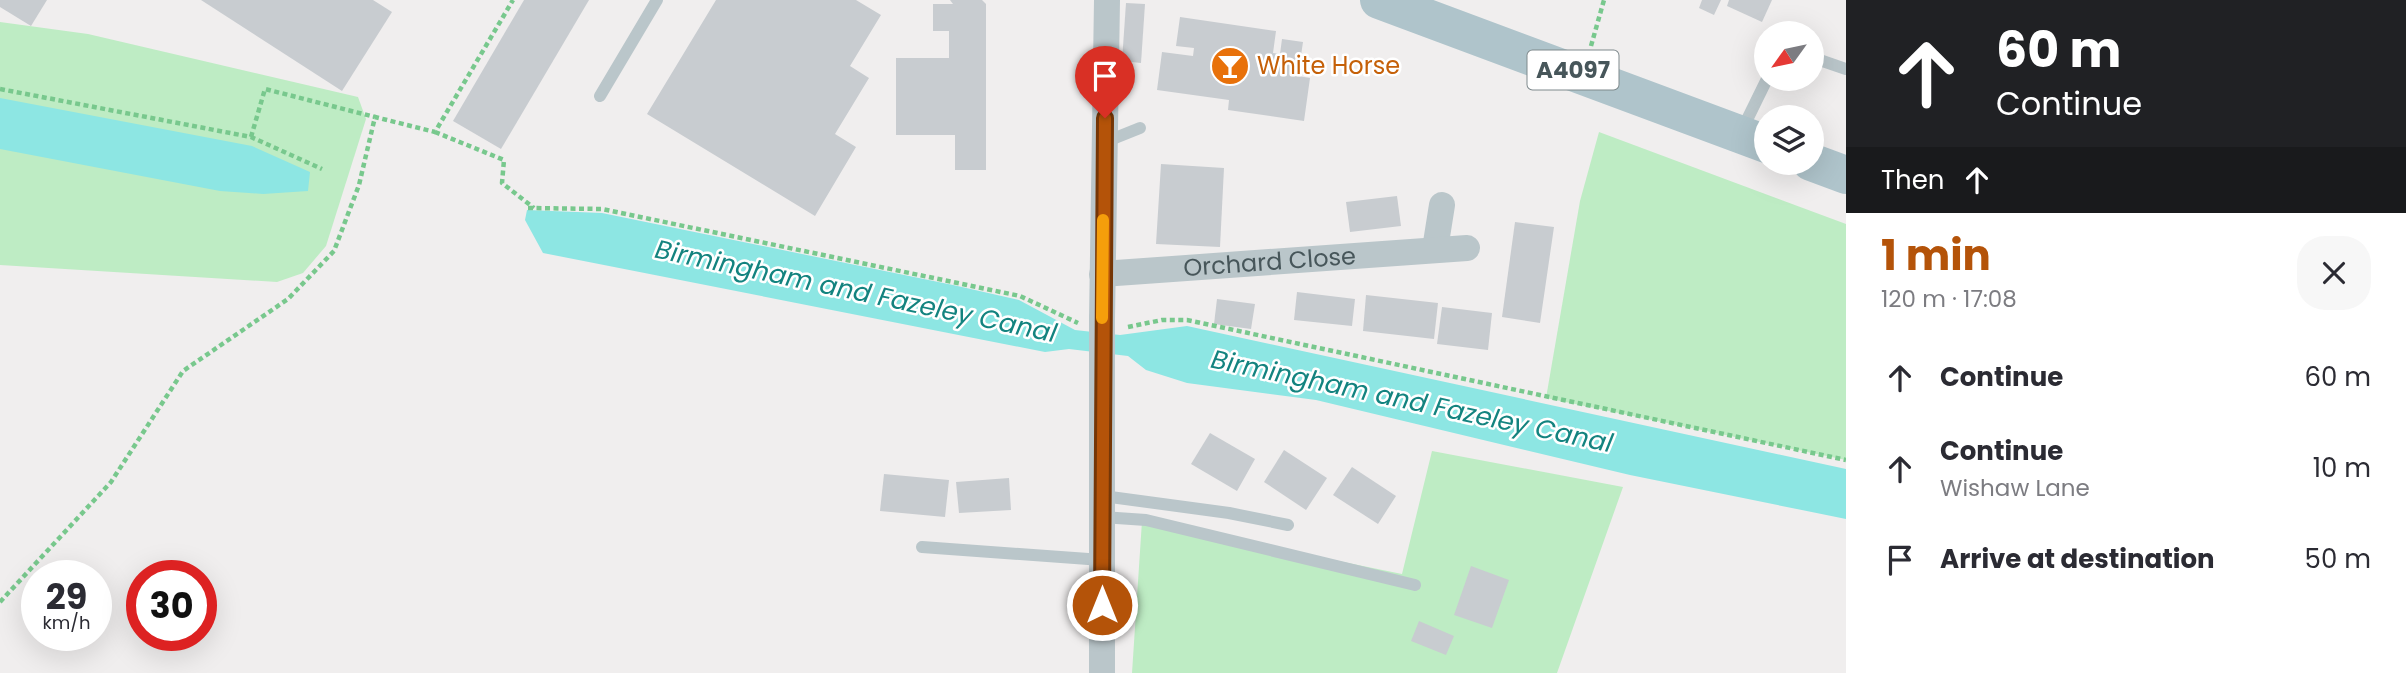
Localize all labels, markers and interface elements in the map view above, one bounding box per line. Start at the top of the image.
text: 60 m [1996,16,2121,84]
north arrow [1754,21,1824,91]
map controls [1754,21,1824,175]
icon: ahead [1881,28,1972,119]
bar icon: White Horse [1209,45,1251,87]
pin [1075,46,1135,118]
place label: White Horse [1257,49,1400,82]
road number: A4097 [1528,50,1618,90]
icon: arrive [1086,57,1124,95]
text: Continue [1996,81,2142,126]
button: layers [1754,105,1824,175]
icon: ahead [1958,161,1996,199]
text: Then [1881,162,1944,198]
text: 1 min [1881,226,1991,285]
water label: Birmingham and Fazeley Canal [652,231,1061,351]
button: close [2297,236,2371,310]
street label: Orchard Close [1182,239,1357,284]
text: 120 m · 17:08 [1881,283,2017,315]
water label: Birmingham and Fazeley Canal [1208,341,1617,461]
icon: ahead [1881,359,1919,397]
text: Continue [1940,359,2063,395]
text: 60 m [2304,359,2371,395]
text: Continue [1940,433,2063,469]
icon: ahead [1881,450,1919,488]
text: 10 m [2313,450,2371,486]
text: Wishaw Lane [1940,472,2090,504]
icon: arrive [1881,541,1919,579]
text: Arrive at destination [1940,541,2215,577]
text: 50 m [2305,541,2371,577]
speed limit sign: 30 [126,560,217,651]
position arrow [1065,568,1139,642]
text: 29 [46,572,87,621]
text: km/h [43,610,90,635]

